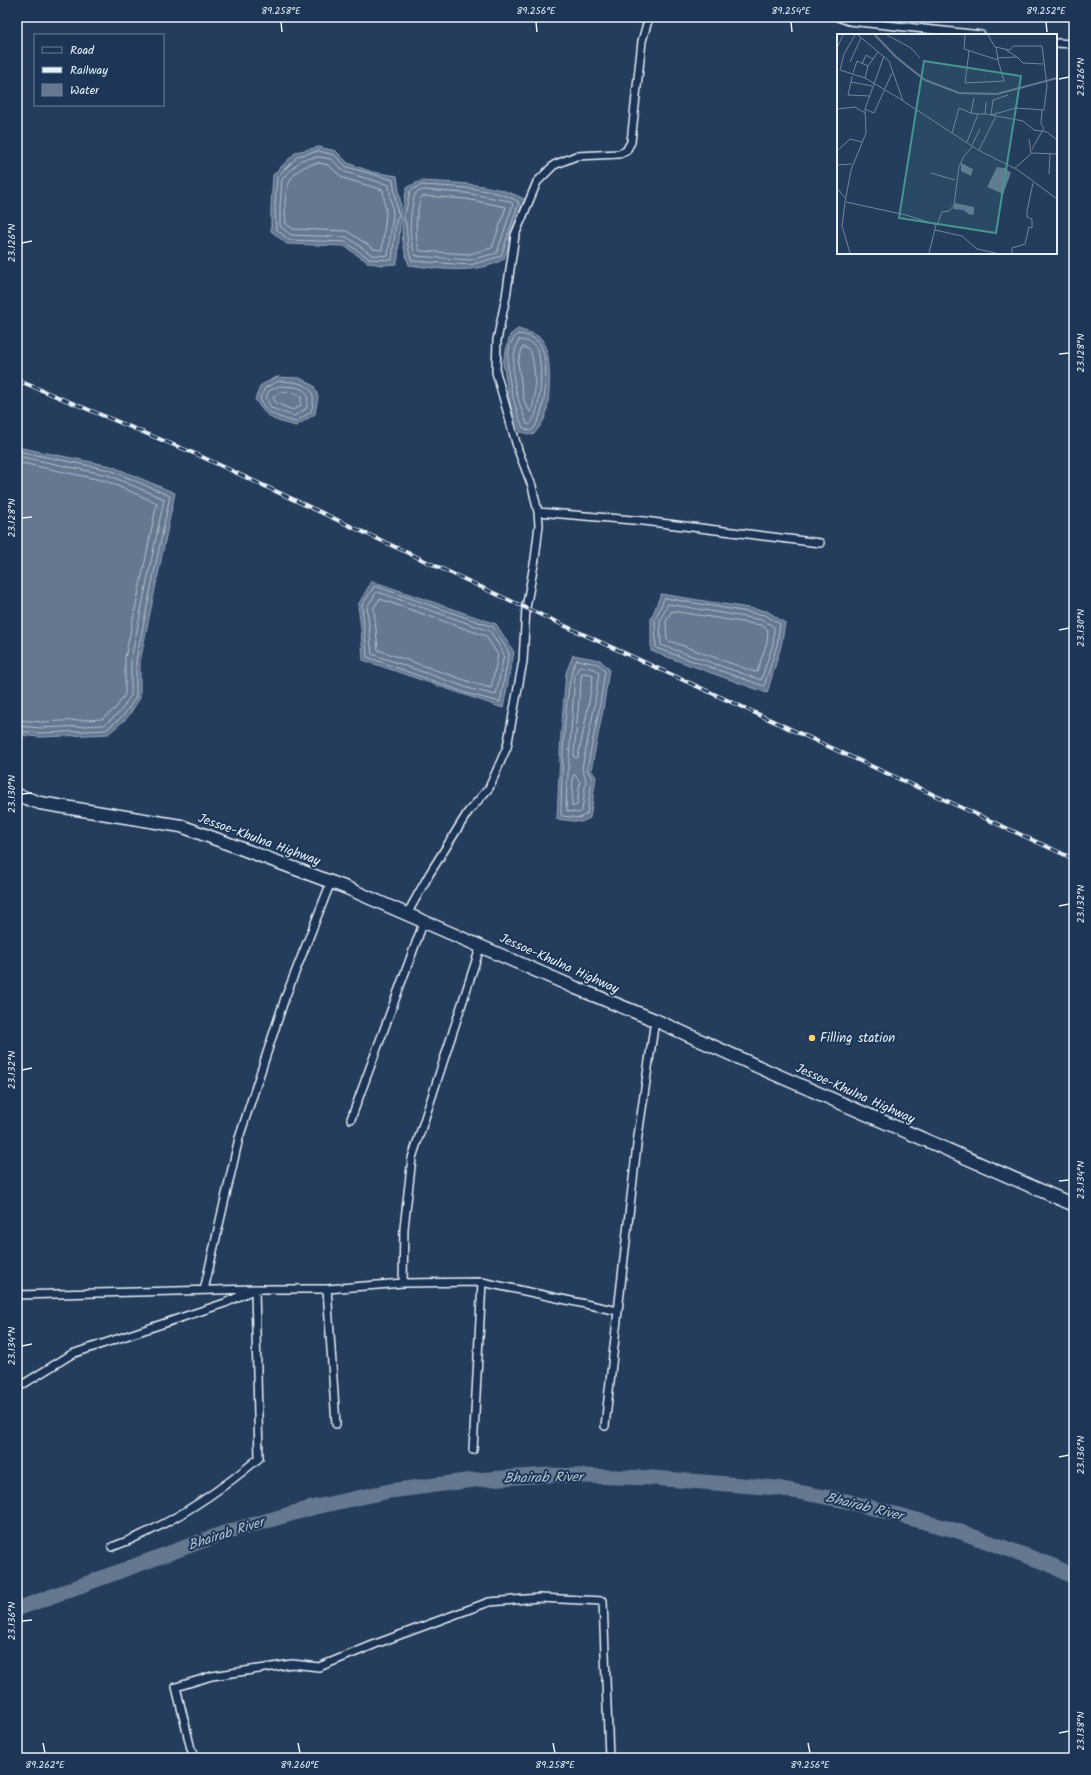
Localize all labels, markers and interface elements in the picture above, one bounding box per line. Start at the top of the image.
text: 89.258°E [261,3,302,19]
text: 89.256°E [516,3,557,19]
text: 89.254°E [771,3,812,19]
text: 89.252°E [1026,3,1067,19]
legend [34,34,164,106]
inset map [837,34,1057,254]
text: Road [70,41,95,60]
text: 23.126°N [1073,57,1089,96]
text: Railway [70,61,108,80]
text: Water [70,81,100,100]
text: 23.126°N [4,223,20,262]
text: 23.128°N [1073,333,1089,373]
text: 23.128°N [4,498,20,538]
text: 23.130°N [1073,609,1089,647]
text: 23.130°N [4,775,20,813]
street label: Jessoe-Khulna Highway [195,808,324,872]
text: 23.132°N [1073,884,1089,923]
street label: Jessoe-Khulna Highway [496,928,623,1000]
place label: Filling station [820,1028,895,1049]
marker: Filling station [807,1033,817,1043]
text: 23.132°N [4,1050,20,1089]
street label: Jessoe-Khulna Highway [792,1058,919,1130]
text: 23.134°N [1073,1161,1089,1199]
text: 23.134°N [4,1327,20,1365]
text: 23.136°N [1073,1436,1089,1474]
water label: Bhairab River [503,1466,586,1490]
water label: Bhairab River [823,1487,908,1528]
water label: Bhairab River [185,1510,270,1557]
text: 23.136°N [4,1602,20,1640]
text: 23.138°N [1073,1711,1089,1750]
text: 89.262°E [25,1757,66,1773]
text: 89.260°E [281,1757,321,1773]
text: 89.258°E [535,1757,576,1773]
text: 89.256°E [790,1757,831,1773]

